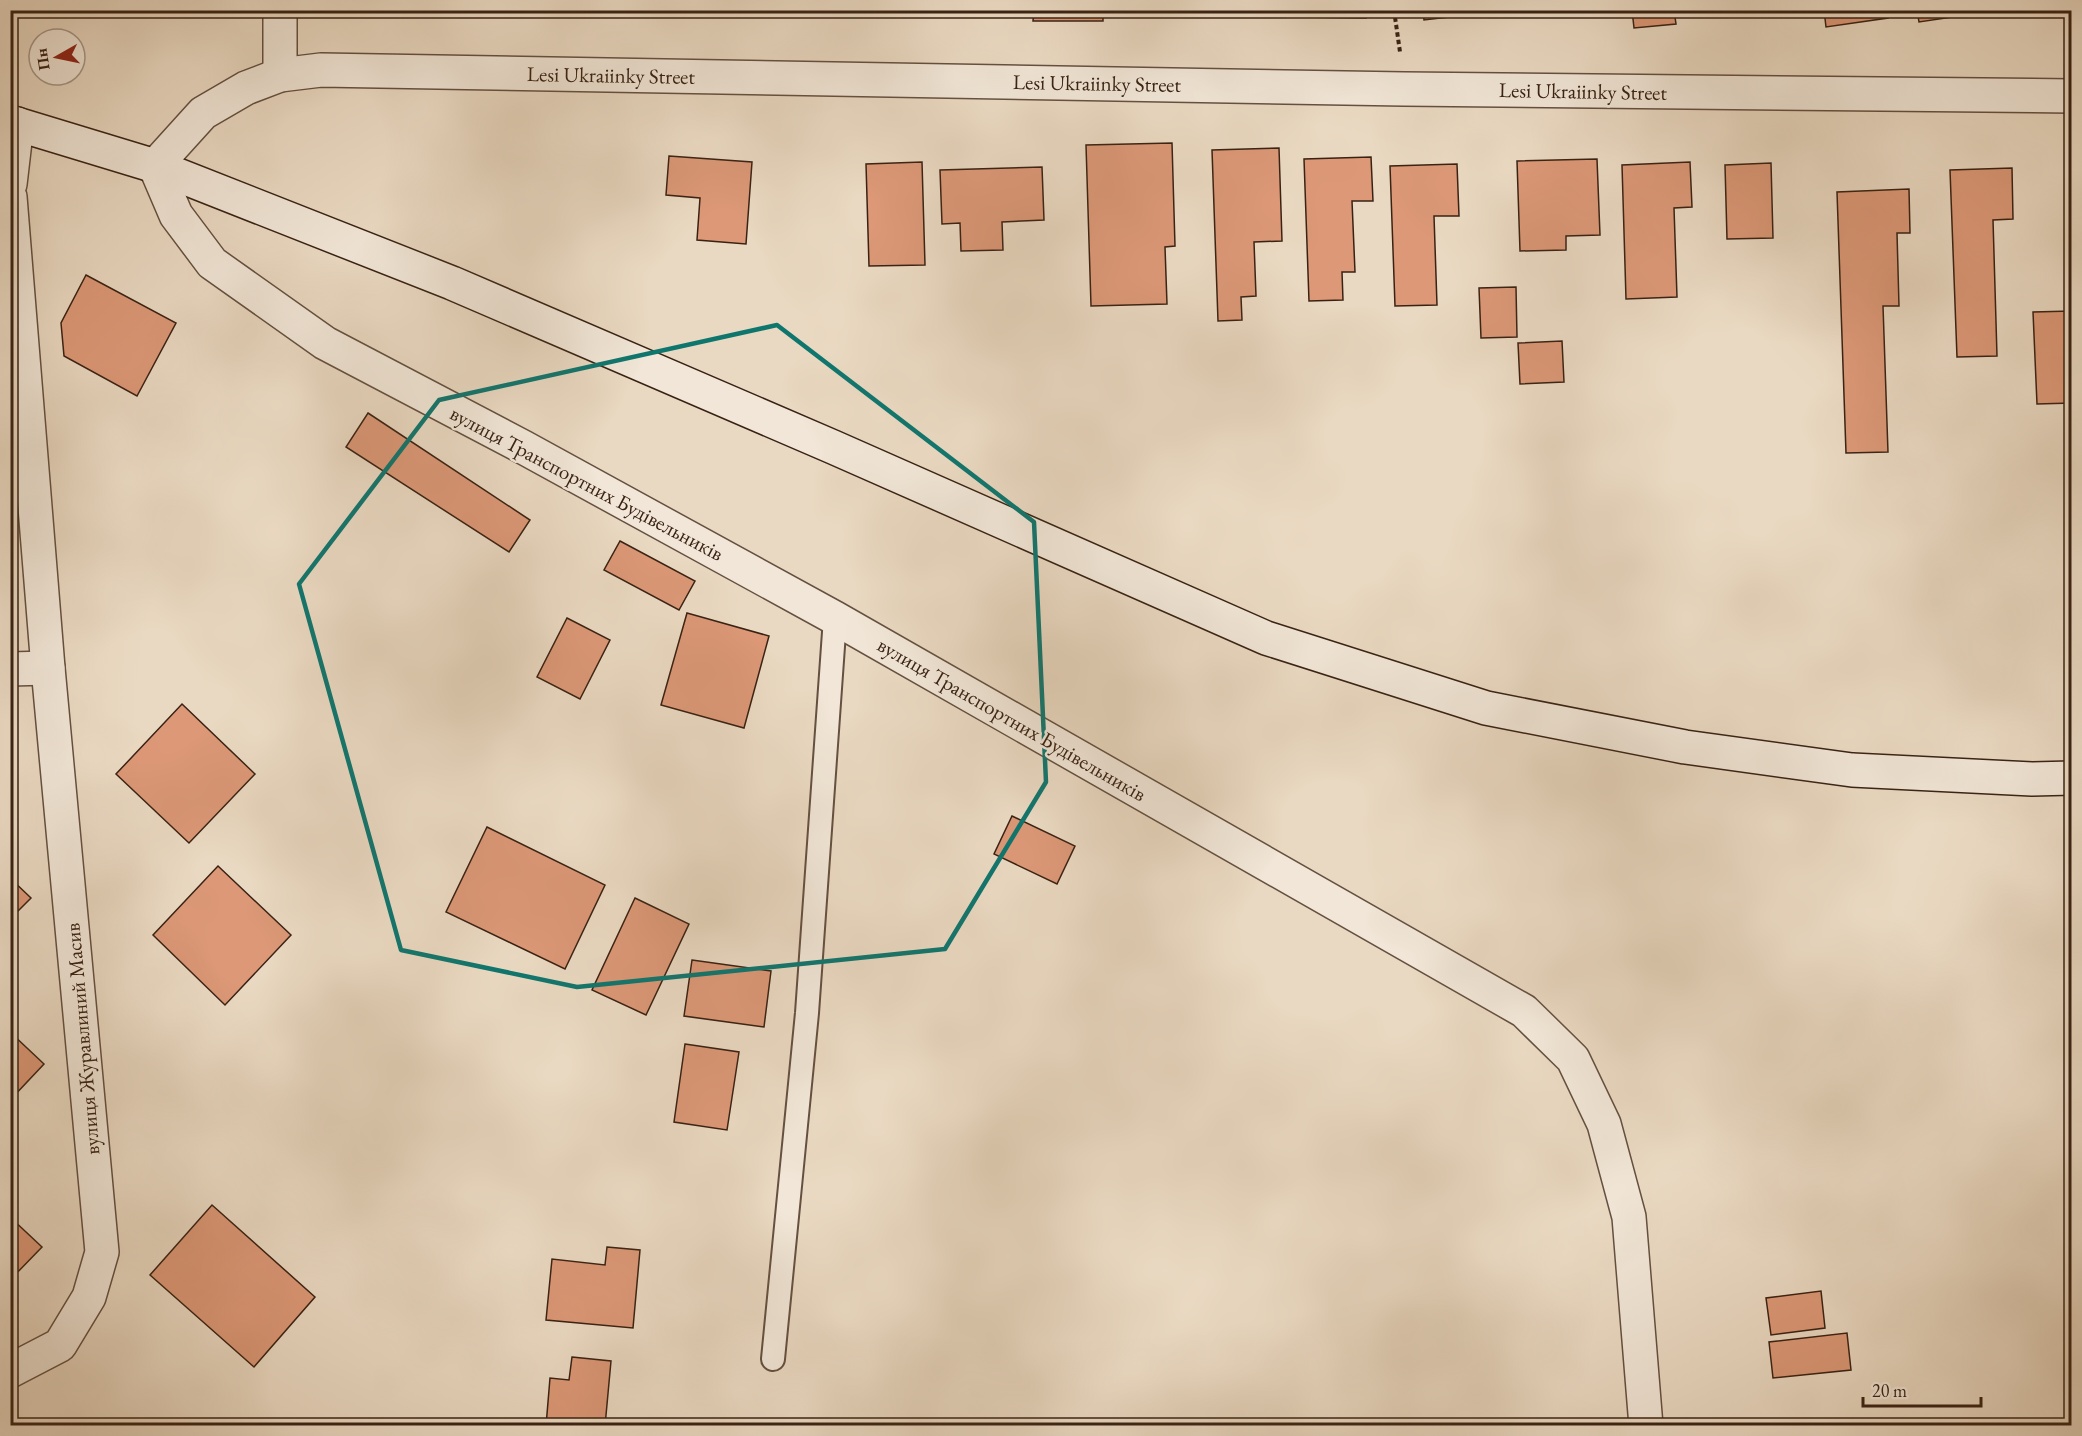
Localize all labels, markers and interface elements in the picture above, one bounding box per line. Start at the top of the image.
north arrow [27,27,87,87]
text: Пн [31,47,55,72]
street label: Lesi Ukraiinky Street [527,60,696,90]
street label: Lesi Ukraiinky Street [1013,68,1182,98]
street label: Lesi Ukraiinky Street [1499,76,1668,106]
street label: вулиця Транспортних Будівельників [446,399,728,567]
street label: вулиця Транспортних Будівельників [873,631,1151,807]
street label: вулиця Журавлиний Масив [58,922,106,1156]
scale bar [1863,1370,1982,1408]
text: 20 m [1872,1379,1907,1402]

